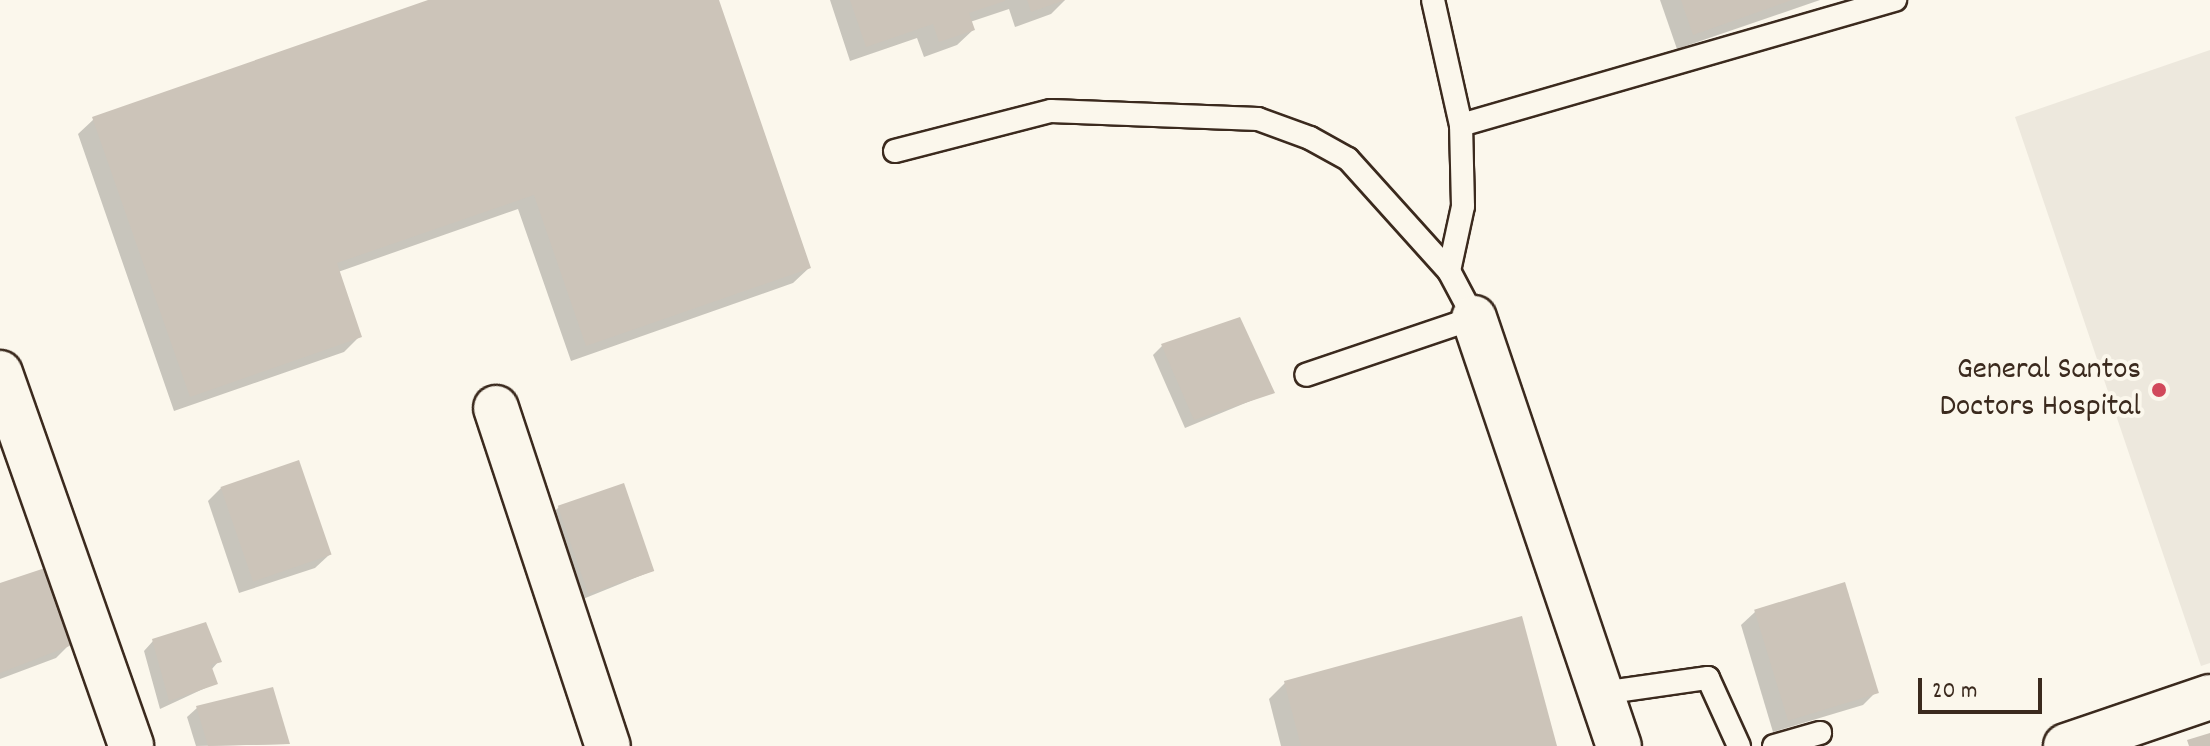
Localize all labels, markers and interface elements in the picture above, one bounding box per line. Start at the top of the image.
place label: General Santos Doctors Hospital [1940,353,2141,428]
marker: General Santos Doctors Hospital [2148,379,2170,401]
scale bar [1922,662,2046,712]
text: 20 m [1932,675,1978,709]

